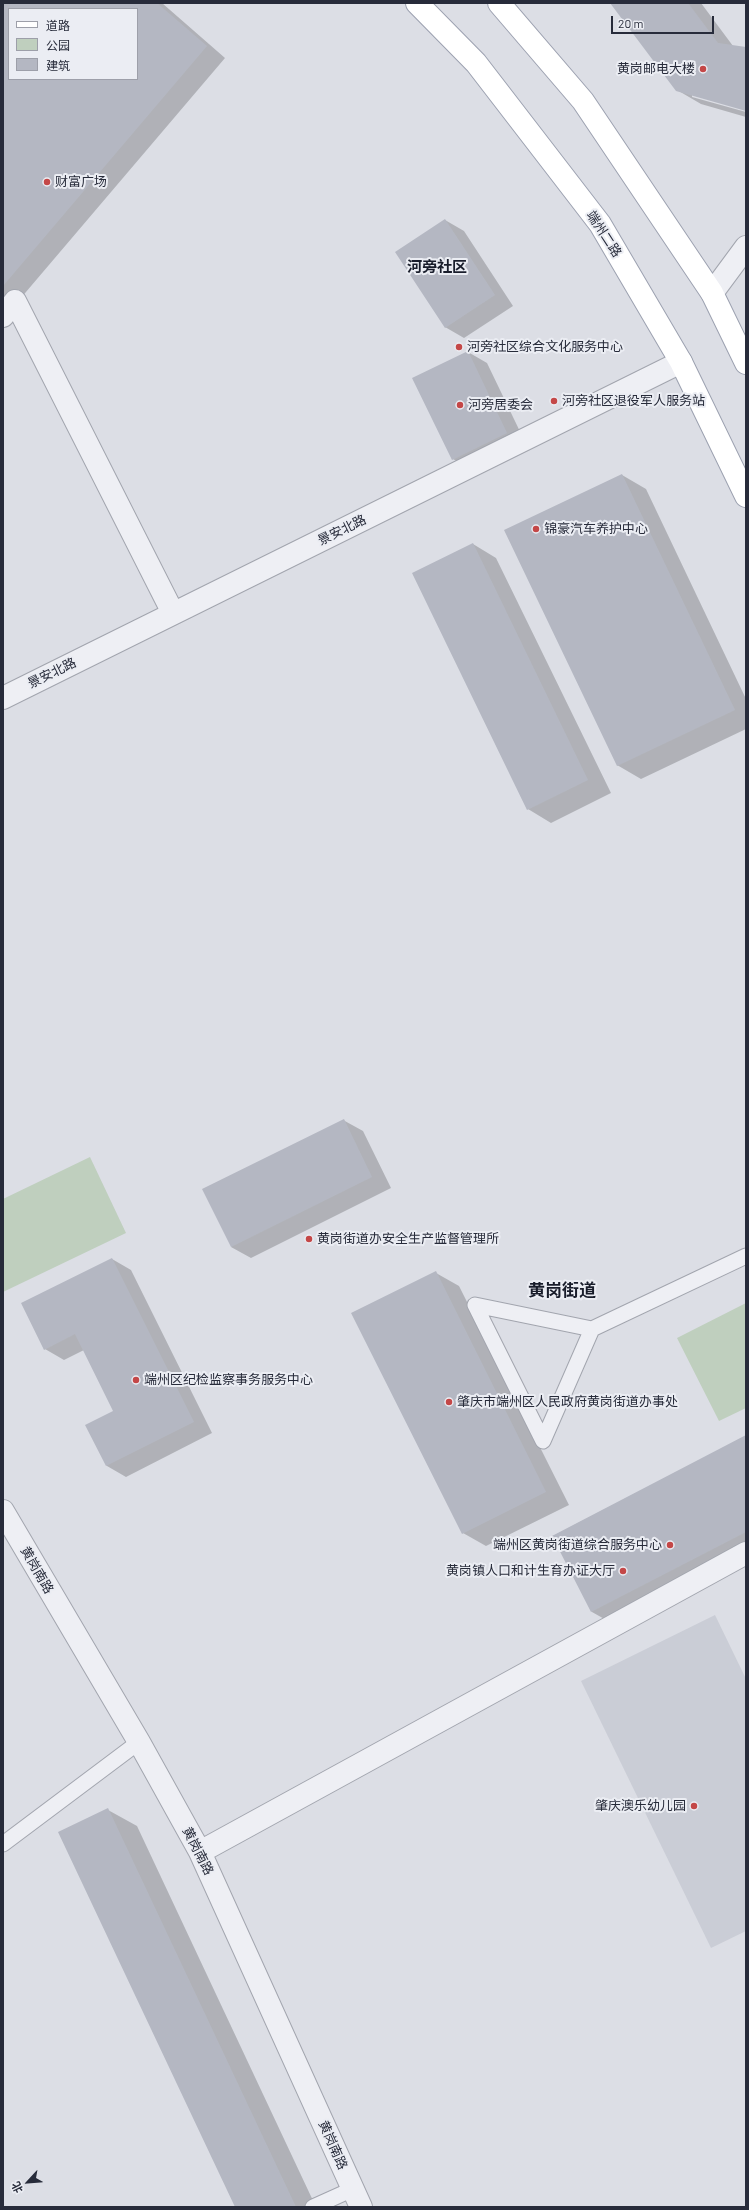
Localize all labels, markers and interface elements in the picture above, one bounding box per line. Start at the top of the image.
legend [8,8,138,80]
scale bar [613,8,716,34]
text: 20 m [618,16,644,30]
text: 道路 [46,18,70,32]
text: 公园 [46,38,70,52]
text: 建筑 [46,58,70,72]
place label: 黄岗邮电大楼 [617,61,695,77]
marker: 黄岗邮电大楼 [698,64,708,74]
place label: 财富广场 [55,174,107,190]
marker: 财富广场 [42,177,52,187]
street label: 端州二路 [583,208,625,260]
district label: 河旁社区 [407,258,467,276]
place label: 河旁社区综合文化服务中心 [467,339,623,355]
marker: 河旁社区综合文化服务中心 [454,342,464,352]
place label: 河旁社区退役军人服务站 [562,393,705,409]
marker: 河旁社区退役军人服务站 [549,396,559,406]
place label: 河旁居委会 [468,397,533,413]
marker: 河旁居委会 [455,400,465,410]
street label: 景安北路 [315,512,369,548]
place label: 锦豪汽车养护中心 [544,521,648,537]
marker: 锦豪汽车养护中心 [531,524,541,534]
street label: 景安北路 [25,655,79,691]
place label: 黄岗街道办安全生产监督管理所 [317,1231,499,1247]
marker: 黄岗街道办安全生产监督管理所 [304,1234,314,1244]
district label: 黄岗街道 [528,1280,596,1300]
place label: 端州区纪检监察事务服务中心 [144,1372,313,1388]
marker: 端州区纪检监察事务服务中心 [131,1375,141,1385]
place label: 肇庆市端州区人民政府黄岗街道办事处 [457,1394,678,1410]
marker: 肇庆市端州区人民政府黄岗街道办事处 [444,1397,454,1407]
place label: 端州区黄岗街道综合服务中心 [493,1537,662,1553]
marker: 端州区黄岗街道综合服务中心 [665,1540,675,1550]
street label: 黄岗南路 [17,1544,57,1596]
place label: 黄岗镇人口和计生育办证大厅 [446,1563,615,1579]
marker: 黄岗镇人口和计生育办证大厅 [618,1566,628,1576]
place label: 肇庆澳乐幼儿园 [595,1798,686,1814]
marker: 肇庆澳乐幼儿园 [689,1801,699,1811]
street label: 黄岗南路 [179,1824,217,1878]
street label: 黄岗南路 [315,2118,351,2172]
north arrow [8,2162,48,2202]
text: 北 [9,2180,25,2195]

